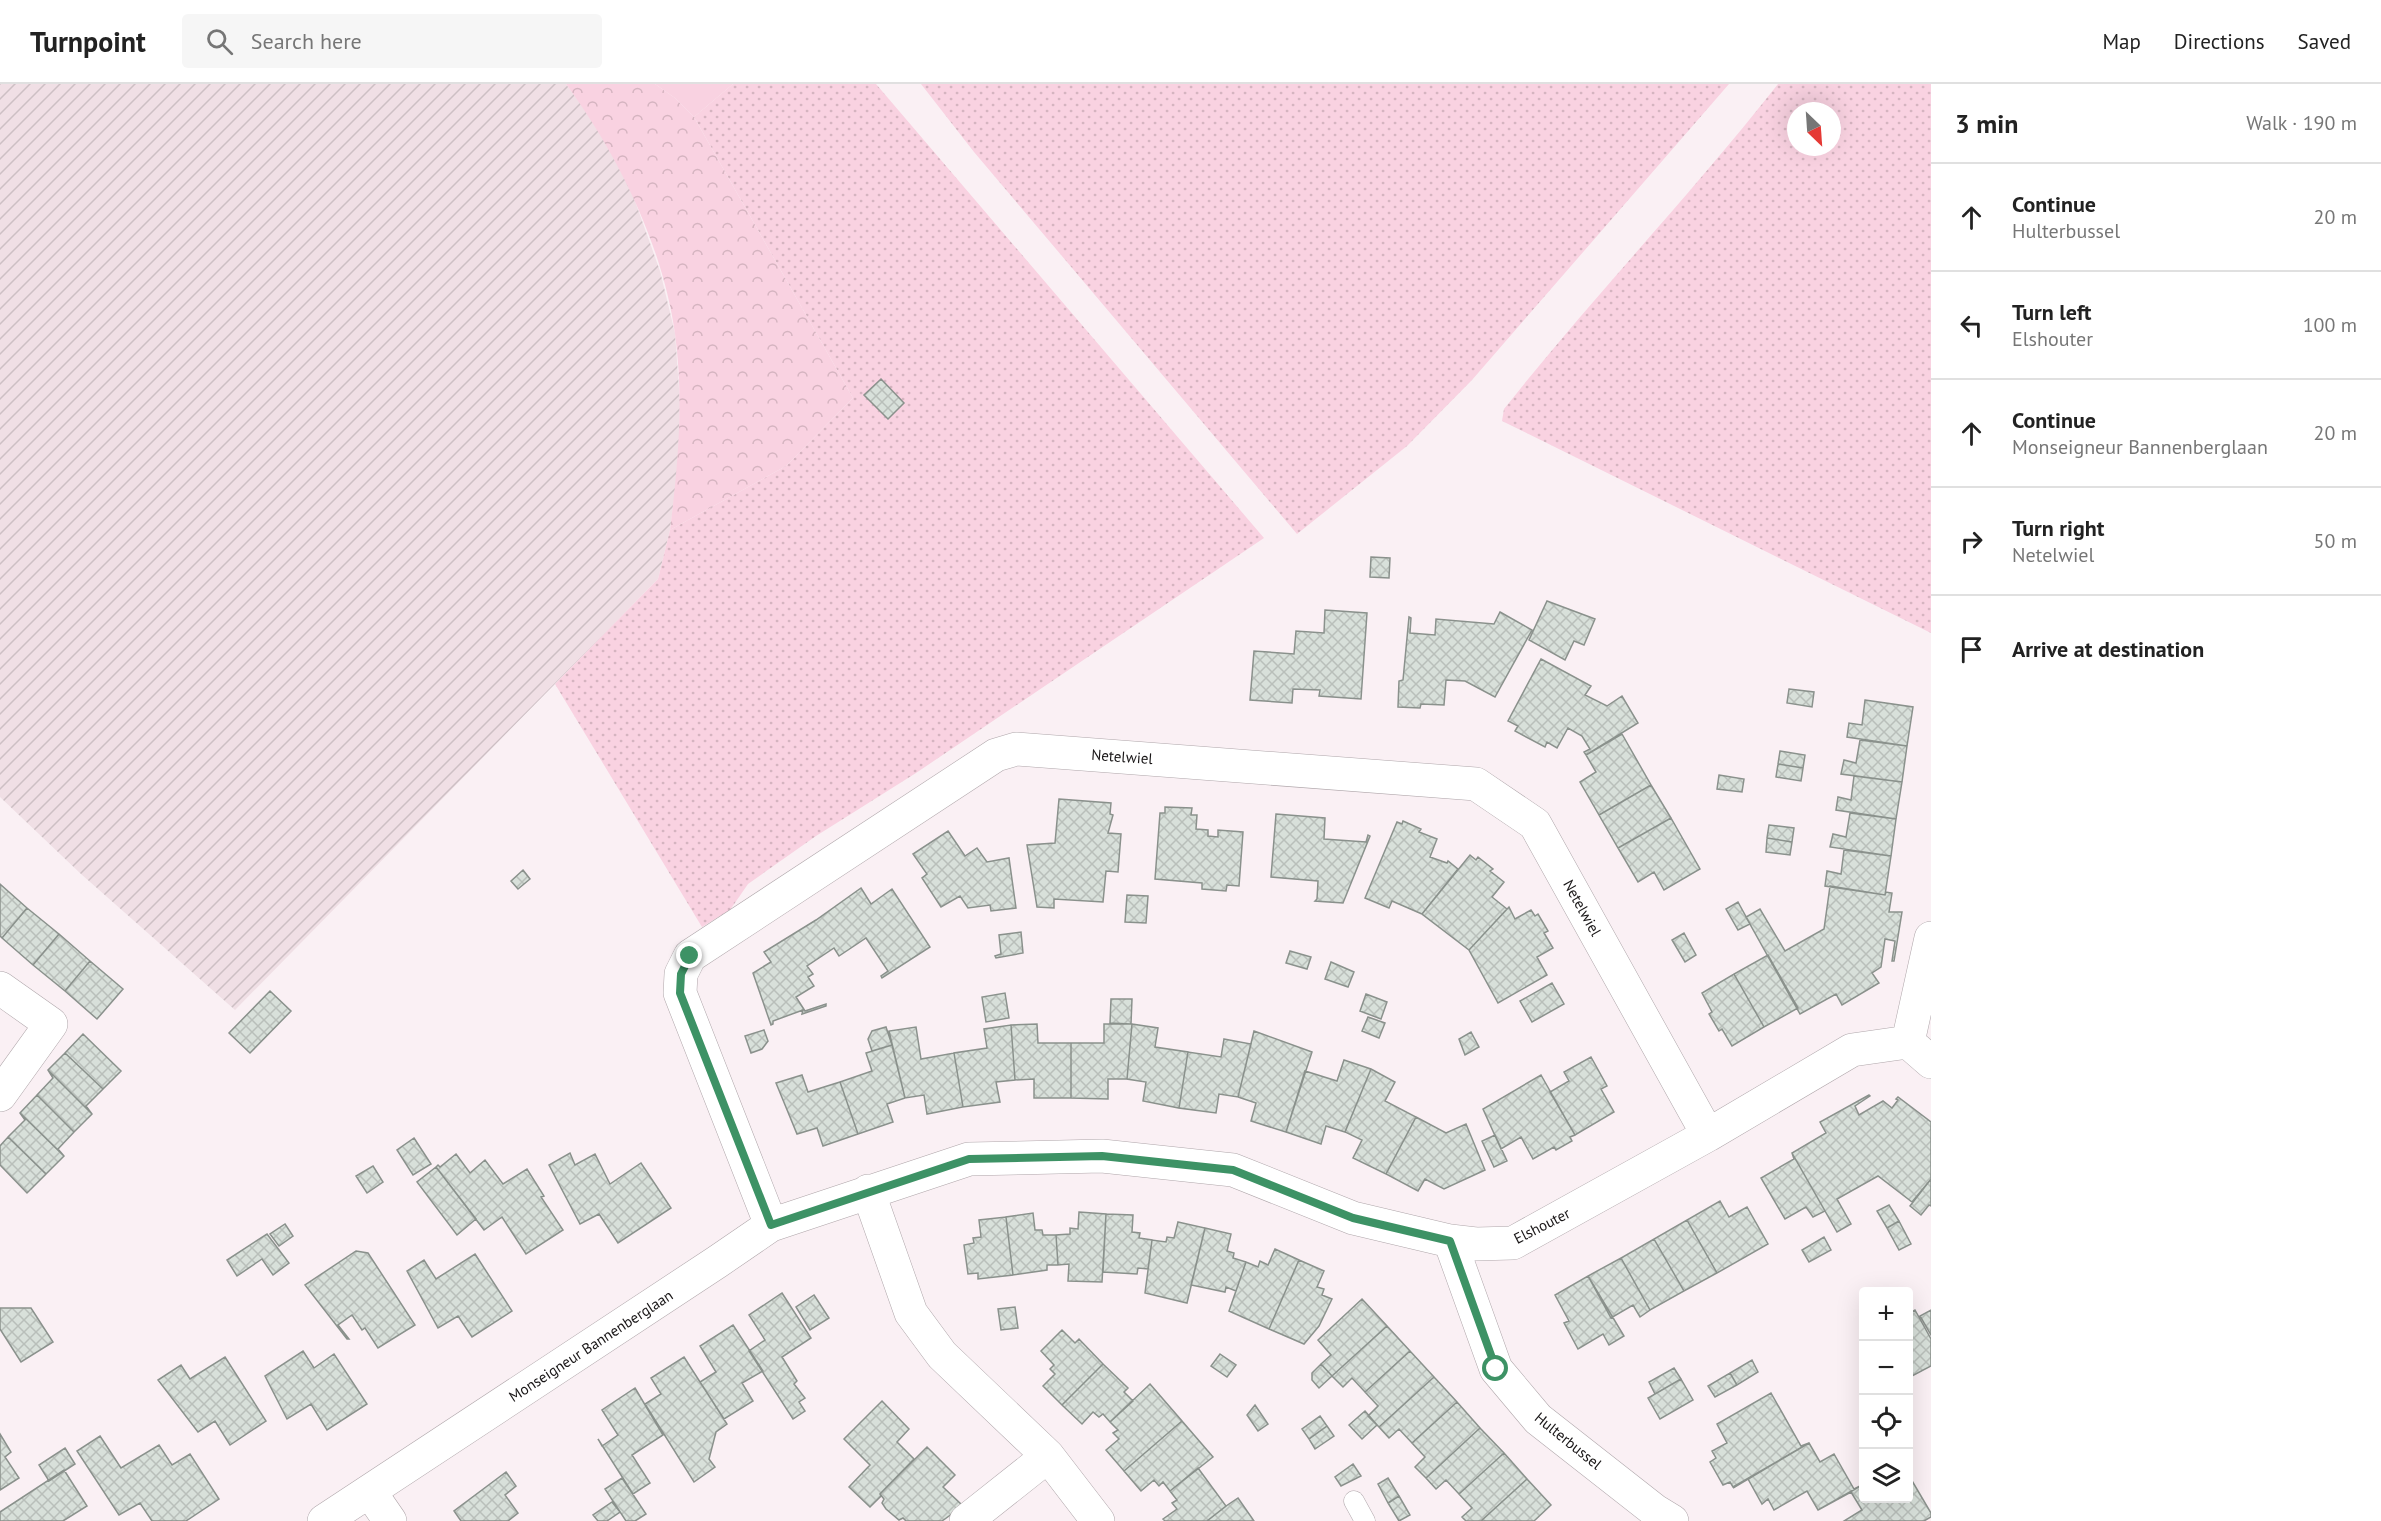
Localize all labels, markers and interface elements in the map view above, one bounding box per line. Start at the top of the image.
search box [182,14,602,68]
text: Turnpoint [30,23,146,60]
icon: search [203,25,236,58]
text: Search here [251,27,362,55]
text: Map [2102,28,2141,55]
text: Directions [2174,28,2265,55]
text: Saved [2298,28,2351,55]
north arrow [1787,102,1841,156]
text: 3 min [1955,107,2018,140]
text: Walk · 190 m [2246,110,2357,136]
text: Continue [2012,190,2096,218]
icon: ahead [1955,201,1988,234]
text: 20 m [2314,204,2357,230]
text: Hulterbussel [2012,218,2120,244]
text: Turn left [2012,298,2092,326]
icon: left [1955,309,1988,342]
text: 100 m [2303,312,2357,338]
text: Elshouter [2012,326,2093,352]
text: Continue [2012,406,2096,434]
icon: ahead [1955,417,1988,450]
text: 20 m [2314,420,2357,446]
text: Monseigneur Bannenberglaan [2012,434,2268,460]
text: Turn right [2012,514,2104,542]
icon: right [1955,525,1988,558]
text: 50 m [2314,528,2357,554]
text: Netelwiel [2012,542,2094,568]
icon: arrive [1955,633,1988,666]
text: Arrive at destination [2012,635,2204,663]
street label: Netelwiel [1091,745,1154,768]
street label: Netelwiel [1559,876,1606,940]
route end [676,942,702,968]
street label: Elshouter [1510,1203,1573,1248]
street label: Monseigneur Bannenberglaan [505,1285,676,1406]
map controls [1859,1287,1913,1503]
button: + [1859,1287,1913,1341]
button: − [1859,1341,1913,1395]
route start [1482,1355,1508,1381]
button: locate [1859,1395,1913,1449]
street label: Hulterbussel [1531,1408,1606,1474]
button: layers [1859,1449,1913,1503]

